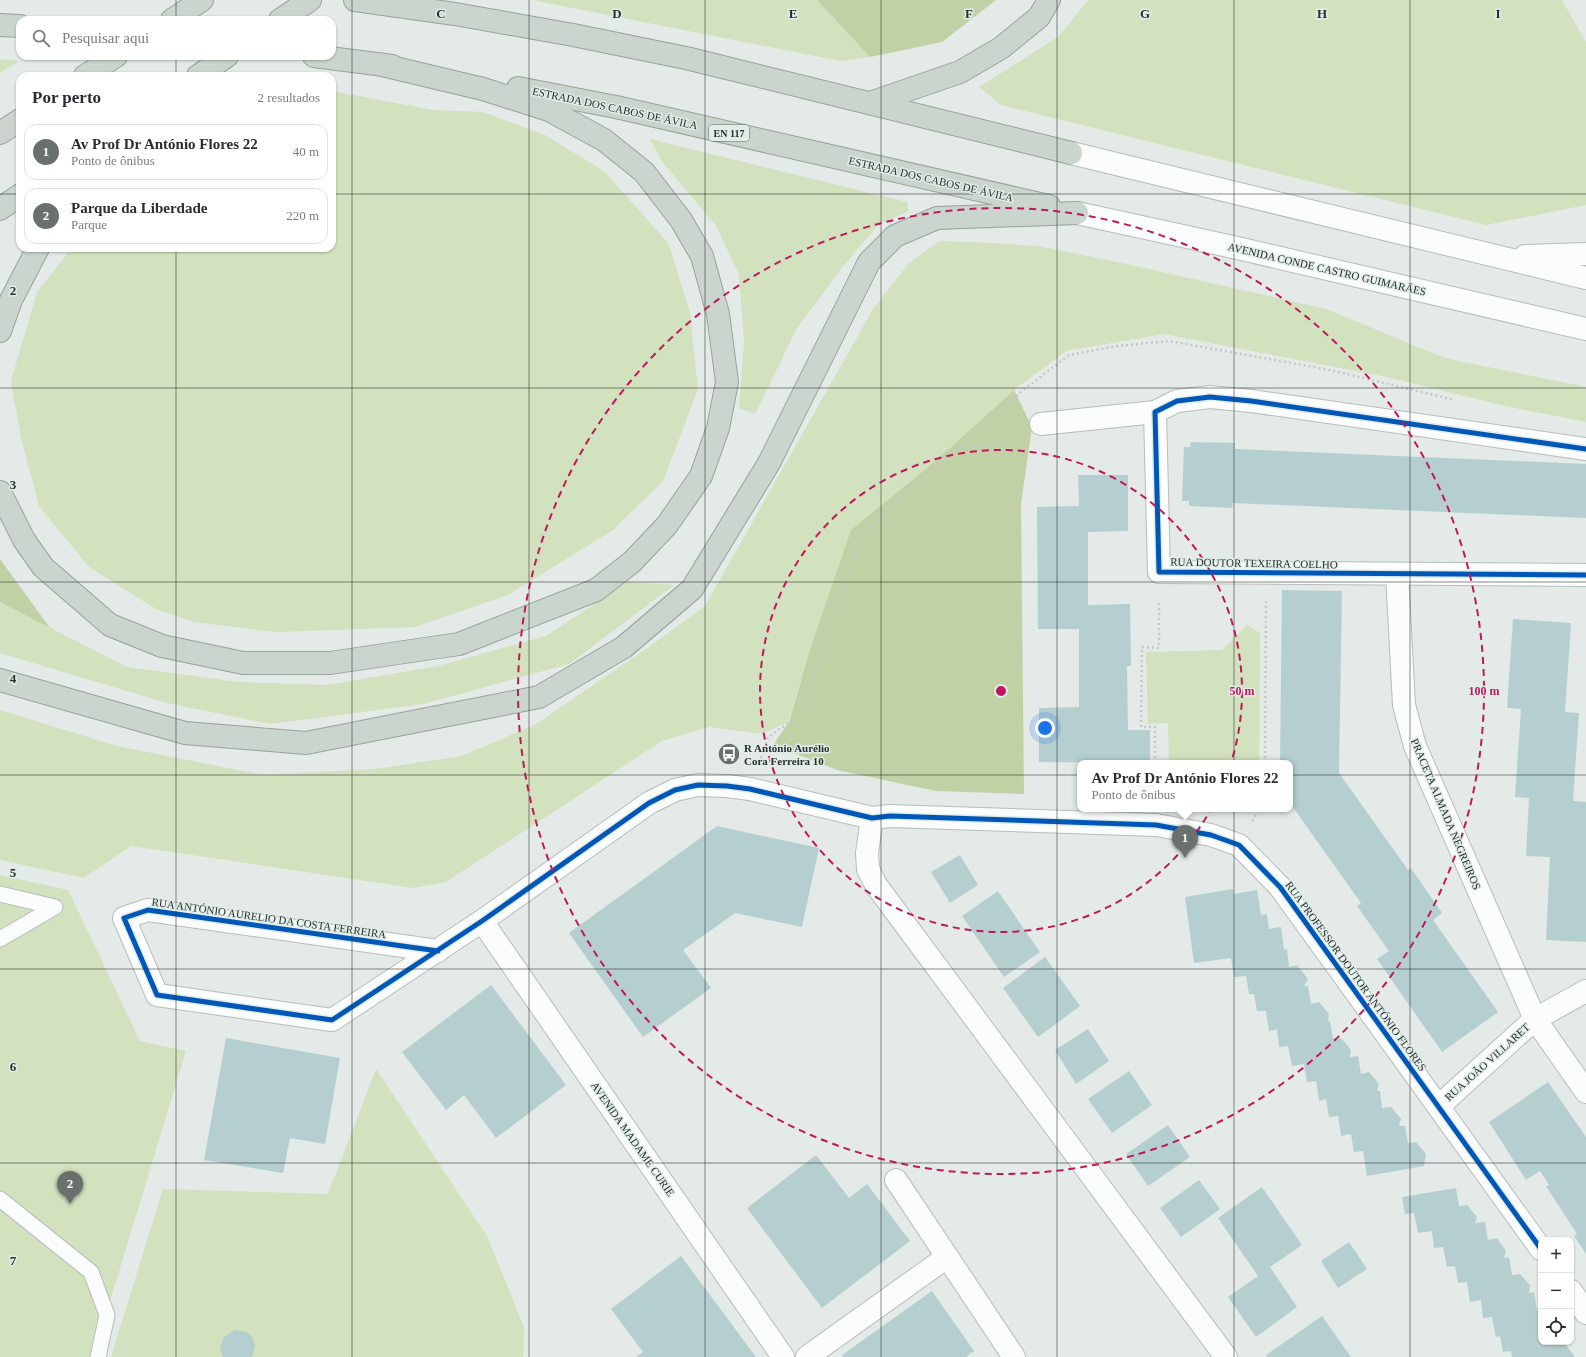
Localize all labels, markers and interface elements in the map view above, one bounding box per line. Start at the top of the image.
text: C [436,6,446,21]
text: D [612,6,622,21]
text: E [789,6,797,21]
text: F [965,6,973,21]
text: G [1140,6,1150,21]
text: H [1317,6,1327,21]
text: I [1495,6,1501,21]
search box [16,16,336,60]
icon: search [30,27,52,49]
text: Pesquisar aqui [62,30,149,46]
street label: ESTRADA DOS CABOS DE ÁVILA [531,85,699,131]
text: Por perto [32,88,101,107]
text: 2 resultados [258,90,320,105]
road number: EN 117 [709,125,749,141]
text: Av Prof Dr António Flores 22 [71,136,258,152]
text: 1 [43,144,49,159]
text: 40 m [293,144,319,159]
text: Ponto de ônibus [71,153,155,168]
street label: ESTRADA DOS CABOS DE ÁVILA [847,154,1015,204]
text: Parque da Liberdade [71,200,207,216]
text: 2 [43,208,49,223]
text: 220 m [286,208,319,223]
text: Parque [71,217,107,232]
street label: AVENIDA CONDE CASTRO GUIMARÃES [1227,240,1427,298]
text: 2 [10,283,16,298]
text: 3 [10,477,17,492]
street label: RUA DOUTOR TEXEIRA COELHO [1170,556,1338,570]
text: 4 [10,671,17,686]
centre of rings [994,684,1008,698]
text: 50 m [1230,684,1255,698]
text: 100 m [1469,684,1500,698]
your location [1035,718,1055,738]
street label: PRACETA ALMADA NEGREIROS [1409,737,1483,891]
bus stop icon: R António Aurélio Cora Ferreira 10 [716,741,742,767]
place label: R António Aurélio Cora Ferreira 10 [744,742,830,767]
popup [1077,760,1293,812]
text: Av Prof Dr António Flores 22 [1092,770,1278,786]
text: Ponto de ônibus [1092,787,1175,802]
pin: 1 [1172,825,1198,858]
text: 5 [10,865,17,880]
street label: RUA PROFESSOR DOUTOR ANTÓNIO FLORES [1283,879,1429,1073]
street label: RUA ANTÓNIO AURELIO DA COSTA FERREIRA [151,896,387,940]
street label: RUA JOÃO VILLARET [1442,1021,1532,1103]
text: 6 [10,1059,17,1074]
street label: AVENIDA MADAME CURIE [589,1080,677,1199]
pin: 2 [57,1171,83,1204]
map controls [1538,1237,1574,1345]
button: + [1538,1237,1574,1273]
text: 7 [10,1253,17,1268]
button: − [1538,1273,1574,1309]
button: locate [1538,1309,1574,1345]

